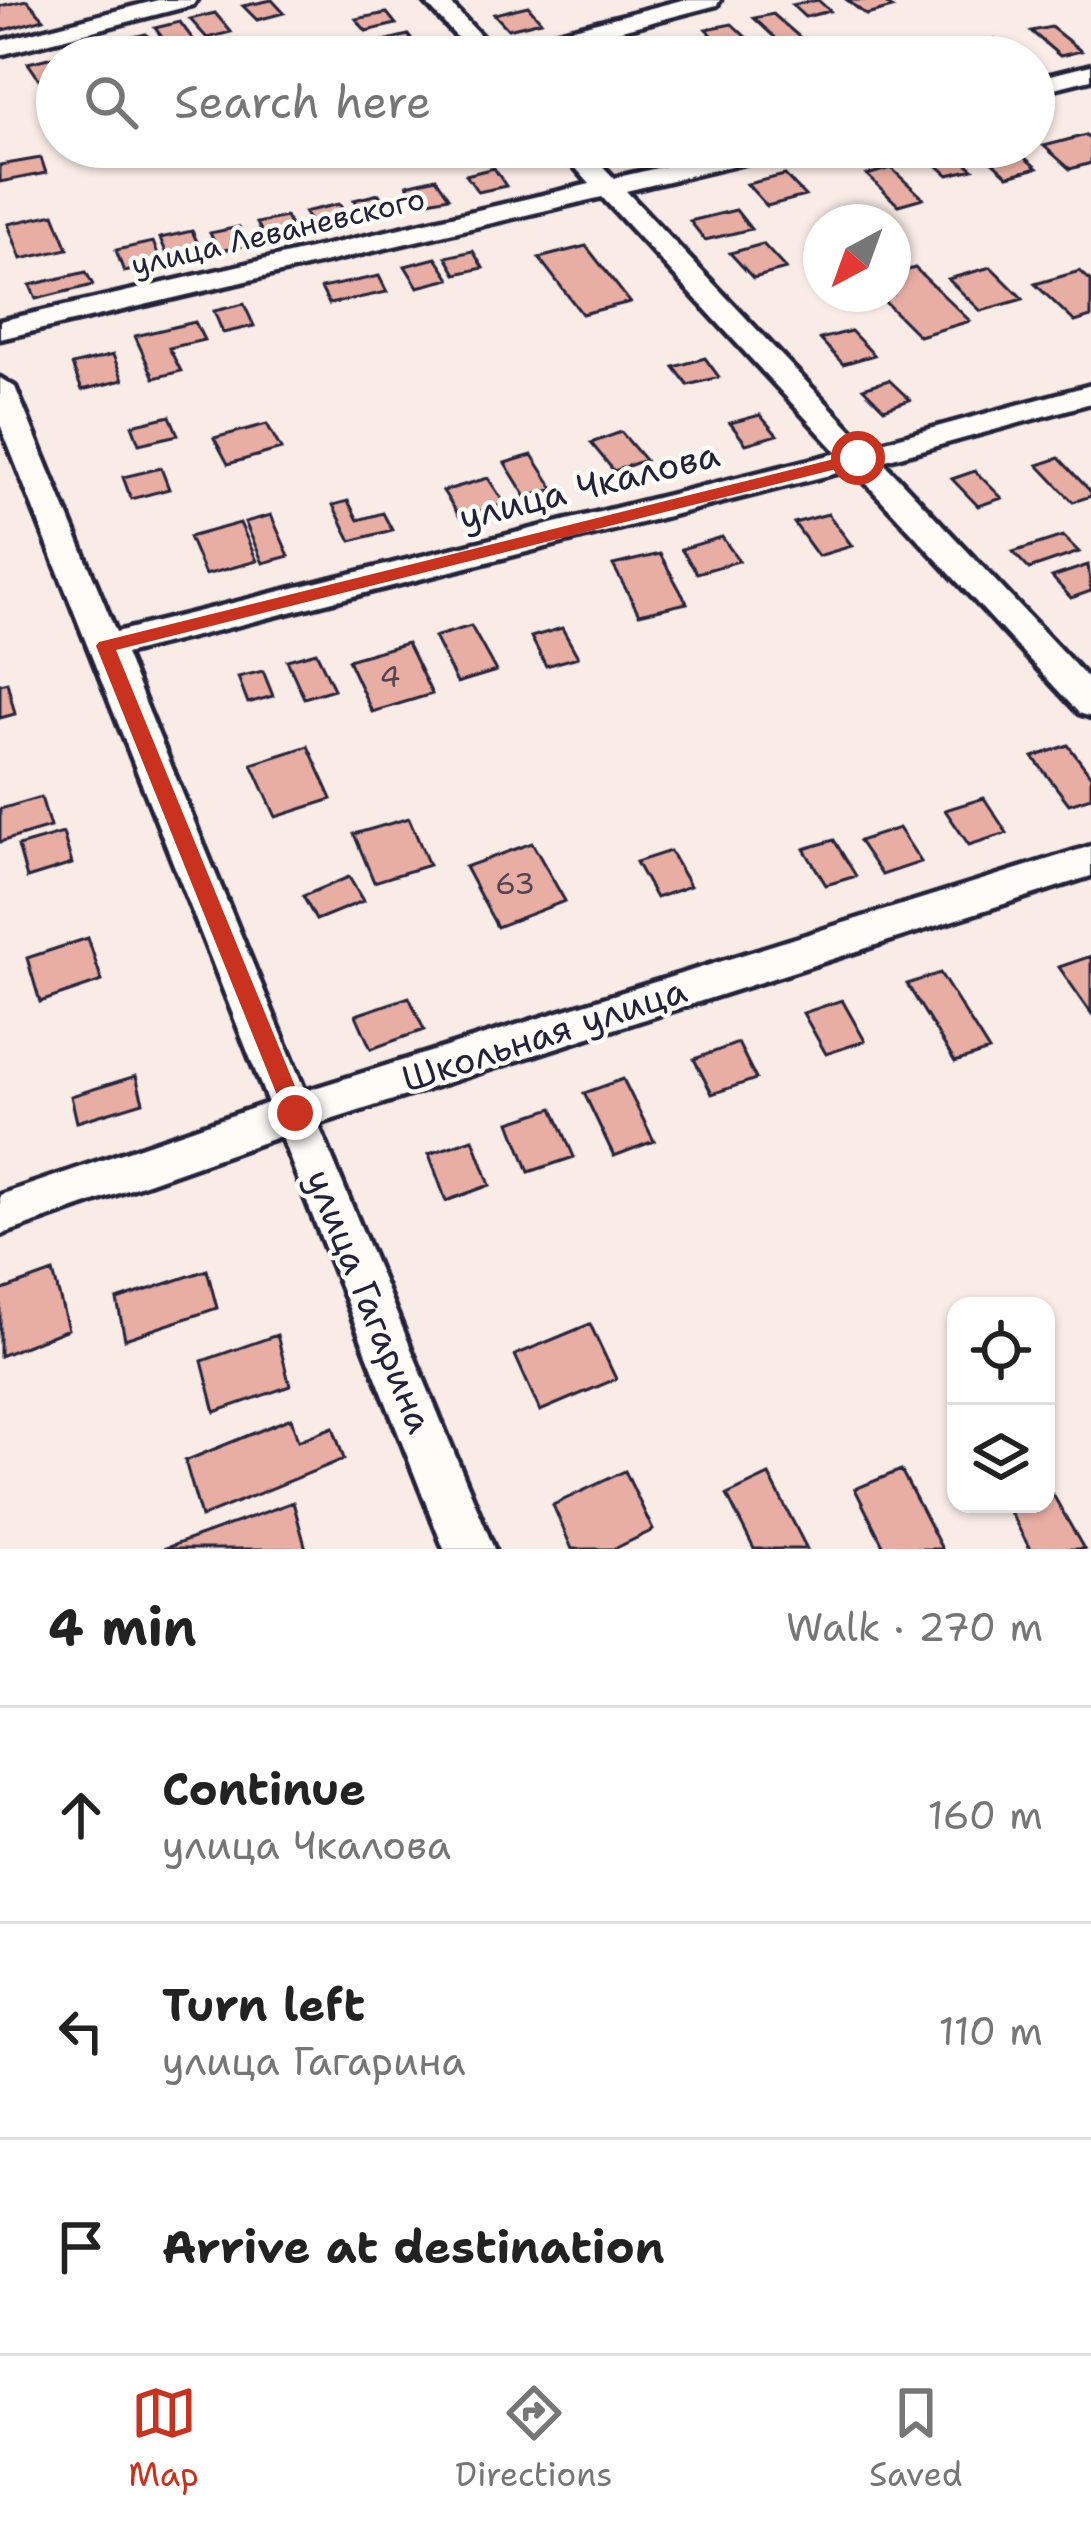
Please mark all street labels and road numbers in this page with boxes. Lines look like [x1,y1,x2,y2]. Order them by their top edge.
street label: улица Леваневского [127,178,429,285]
street label: улица Чкалова [454,429,724,542]
street label: Школьная улица [396,965,693,1104]
street label: улица Гагарина [294,1162,445,1440]

